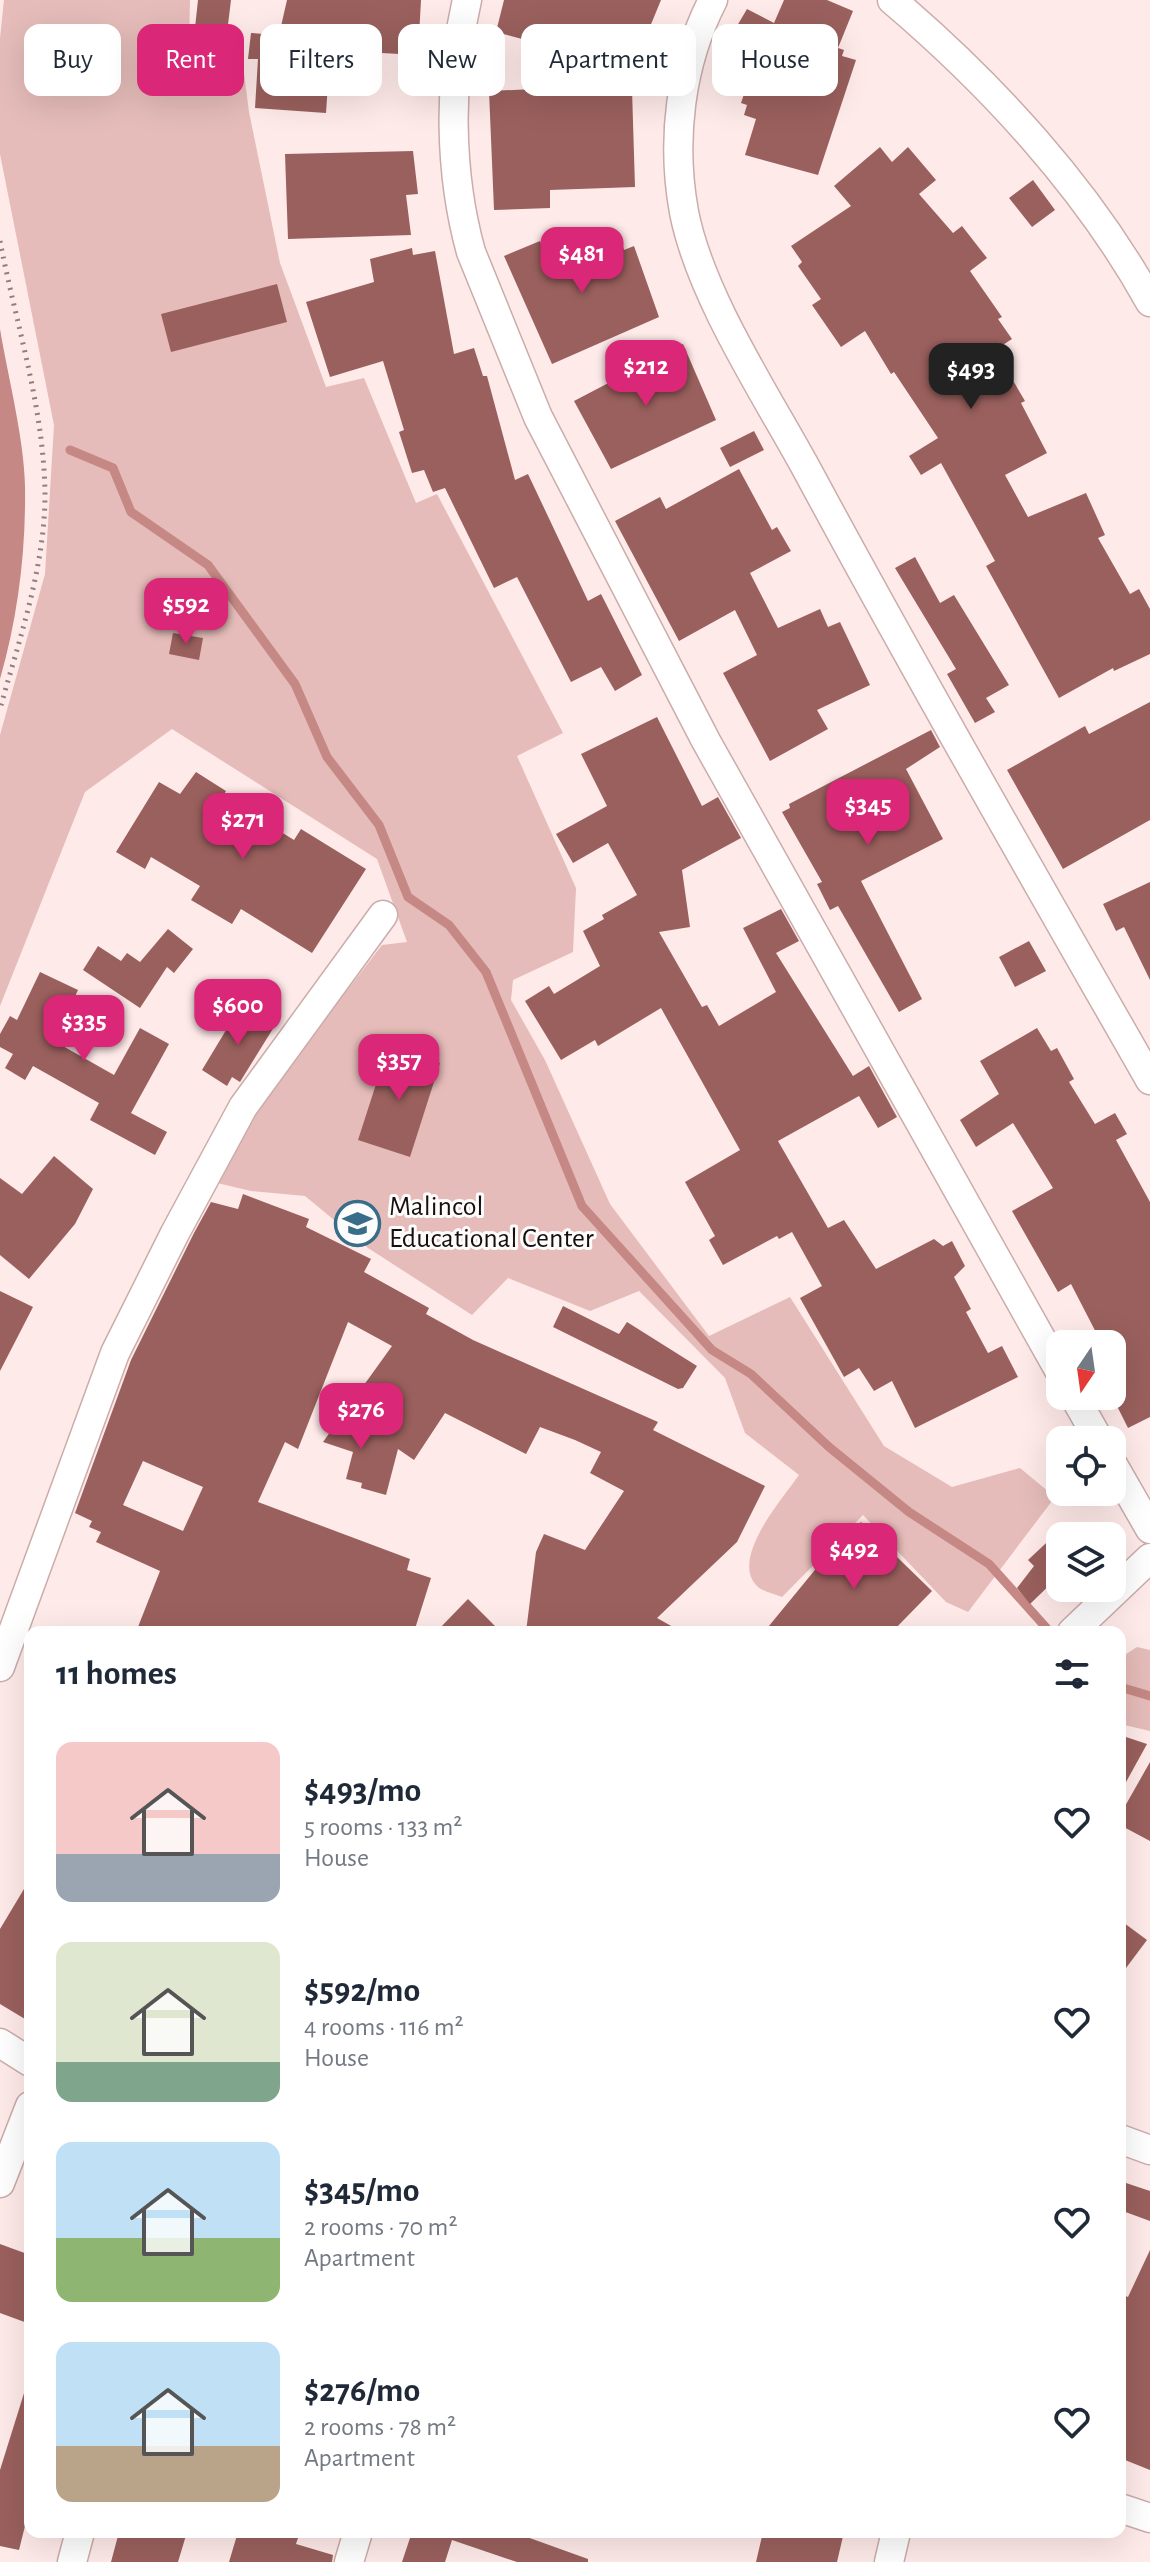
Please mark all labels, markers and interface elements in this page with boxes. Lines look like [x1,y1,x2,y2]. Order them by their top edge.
chip: Buy [24,24,121,96]
chip: Rent [137,24,244,96]
chip: Filters [260,24,382,96]
chip: New [398,24,505,96]
chip: Apartment [521,24,696,96]
chip: House [712,24,838,96]
pin: $481 [535,227,629,295]
text: $481 [559,240,605,266]
pin: $212 [599,340,693,408]
pin: $493 [924,343,1018,411]
text: $212 [623,353,669,379]
text: $493 [947,356,995,382]
pin: $592 [139,578,233,646]
text: $592 [162,591,210,617]
pin: $345 [821,779,915,847]
text: $345 [844,792,892,818]
pin: $271 [196,793,290,861]
text: $271 [221,806,265,832]
pin: $600 [191,979,285,1047]
text: $600 [212,992,264,1018]
pin: $335 [37,995,131,1063]
text: $335 [61,1008,107,1034]
pin: $357 [352,1034,446,1102]
text: $357 [376,1047,422,1073]
place label: Malincol Educational Center [389,1193,594,1253]
school or university icon: Malincol Educational Center [334,1199,382,1247]
north arrow [1046,1330,1126,1410]
map controls [1046,1330,1126,1602]
pin: $276 [314,1383,408,1451]
text: $276 [337,1396,385,1422]
button: locate [1046,1426,1126,1506]
button: layers [1046,1522,1126,1602]
pin: $492 [807,1523,901,1591]
text: $492 [829,1536,879,1562]
icon: filters [1050,1652,1094,1696]
text: 11 homes [56,1657,177,1691]
icon: home [120,1774,216,1870]
text: $493/mo [304,1774,421,1808]
icon: heart [1050,1800,1094,1844]
text: 5 rooms · 133 m² [304,1814,462,1840]
text: House [304,1845,369,1871]
icon: home [120,1974,216,2070]
text: $592/mo [304,1974,420,2008]
icon: heart [1050,2000,1094,2044]
text: 4 rooms · 116 m² [304,2014,464,2040]
text: House [304,2045,369,2071]
icon: home [120,2174,216,2270]
text: $345/mo [304,2174,420,2208]
icon: heart [1050,2200,1094,2244]
text: 2 rooms · 70 m² [304,2214,457,2240]
text: Apartment [304,2245,415,2271]
icon: home [120,2374,216,2470]
text: $276/mo [304,2374,420,2408]
icon: heart [1050,2400,1094,2444]
text: 2 rooms · 78 m² [304,2414,456,2440]
text: Apartment [304,2445,415,2471]

